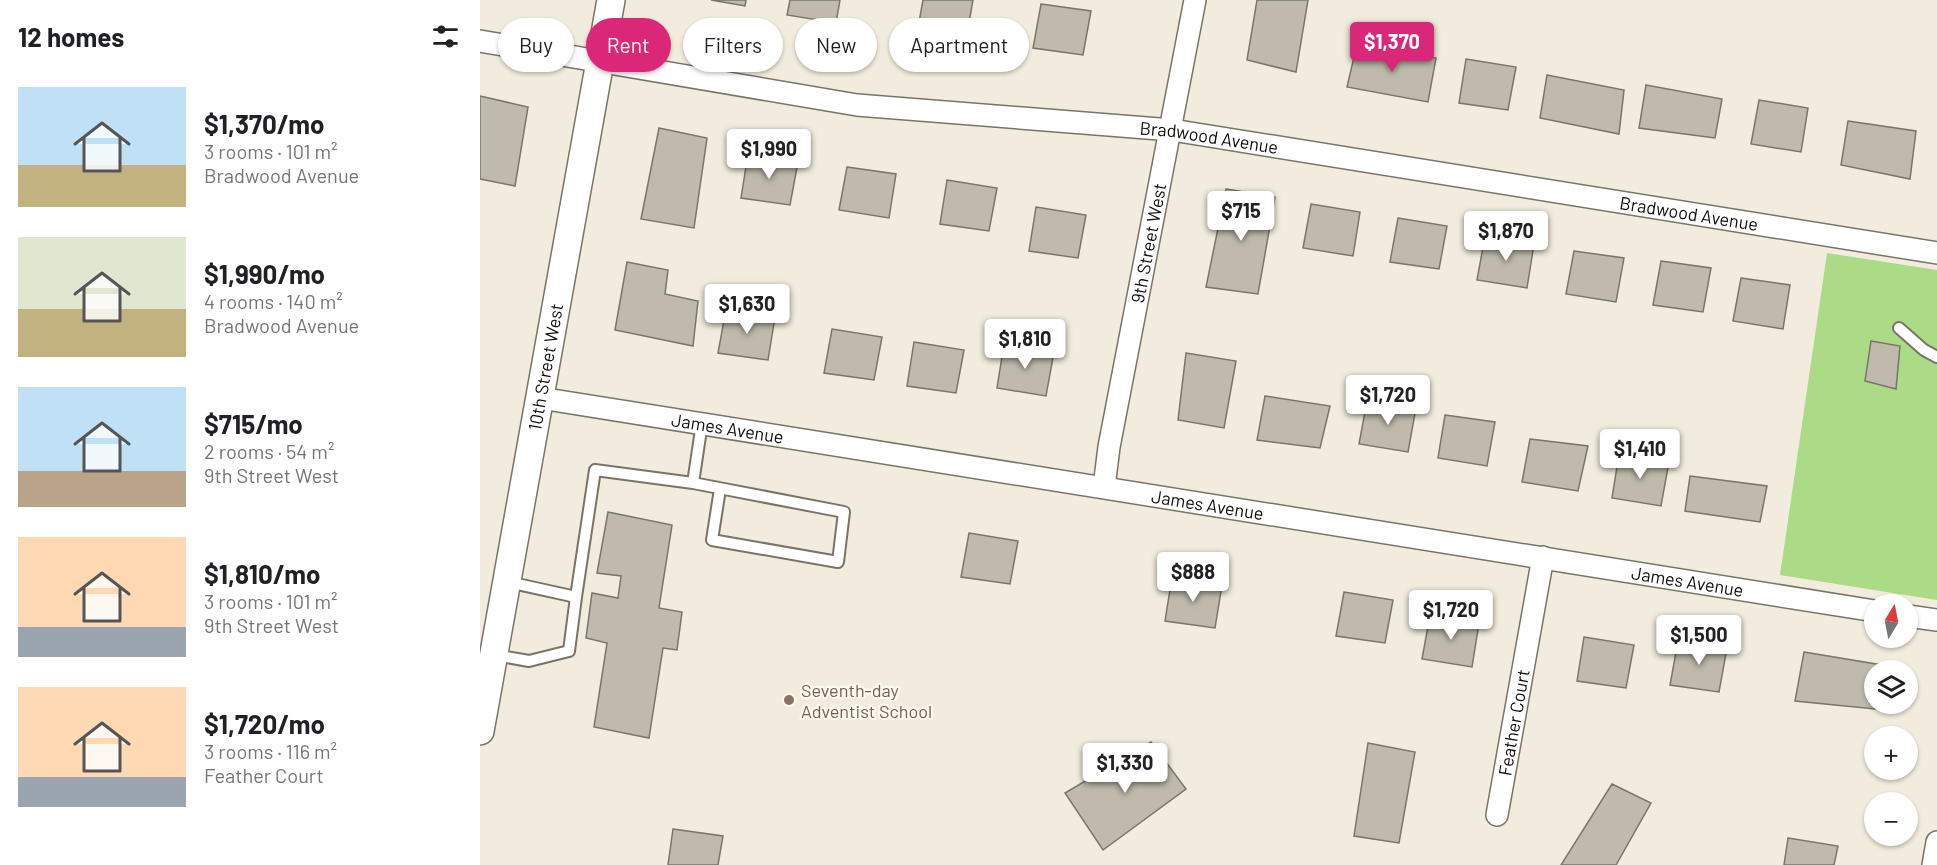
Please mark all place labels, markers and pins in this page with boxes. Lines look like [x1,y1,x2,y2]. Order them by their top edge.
pin: $1,370 [1343,22,1441,73]
pin: $1,990 [720,129,818,180]
pin: $715 [1205,191,1277,242]
pin: $1,870 [1457,211,1555,262]
pin: $1,630 [698,284,796,335]
pin: $1,810 [976,319,1074,370]
pin: $1,720 [1339,375,1437,426]
pin: $1,410 [1591,429,1689,480]
pin: $888 [1157,552,1229,603]
pin: $1,720 [1402,590,1500,641]
pin: $1,500 [1650,615,1748,666]
place label: Seventh-day Adventist School [801,679,932,722]
marker: Seventh-day Adventist School [782,693,796,707]
pin: $1,330 [1076,743,1174,794]

